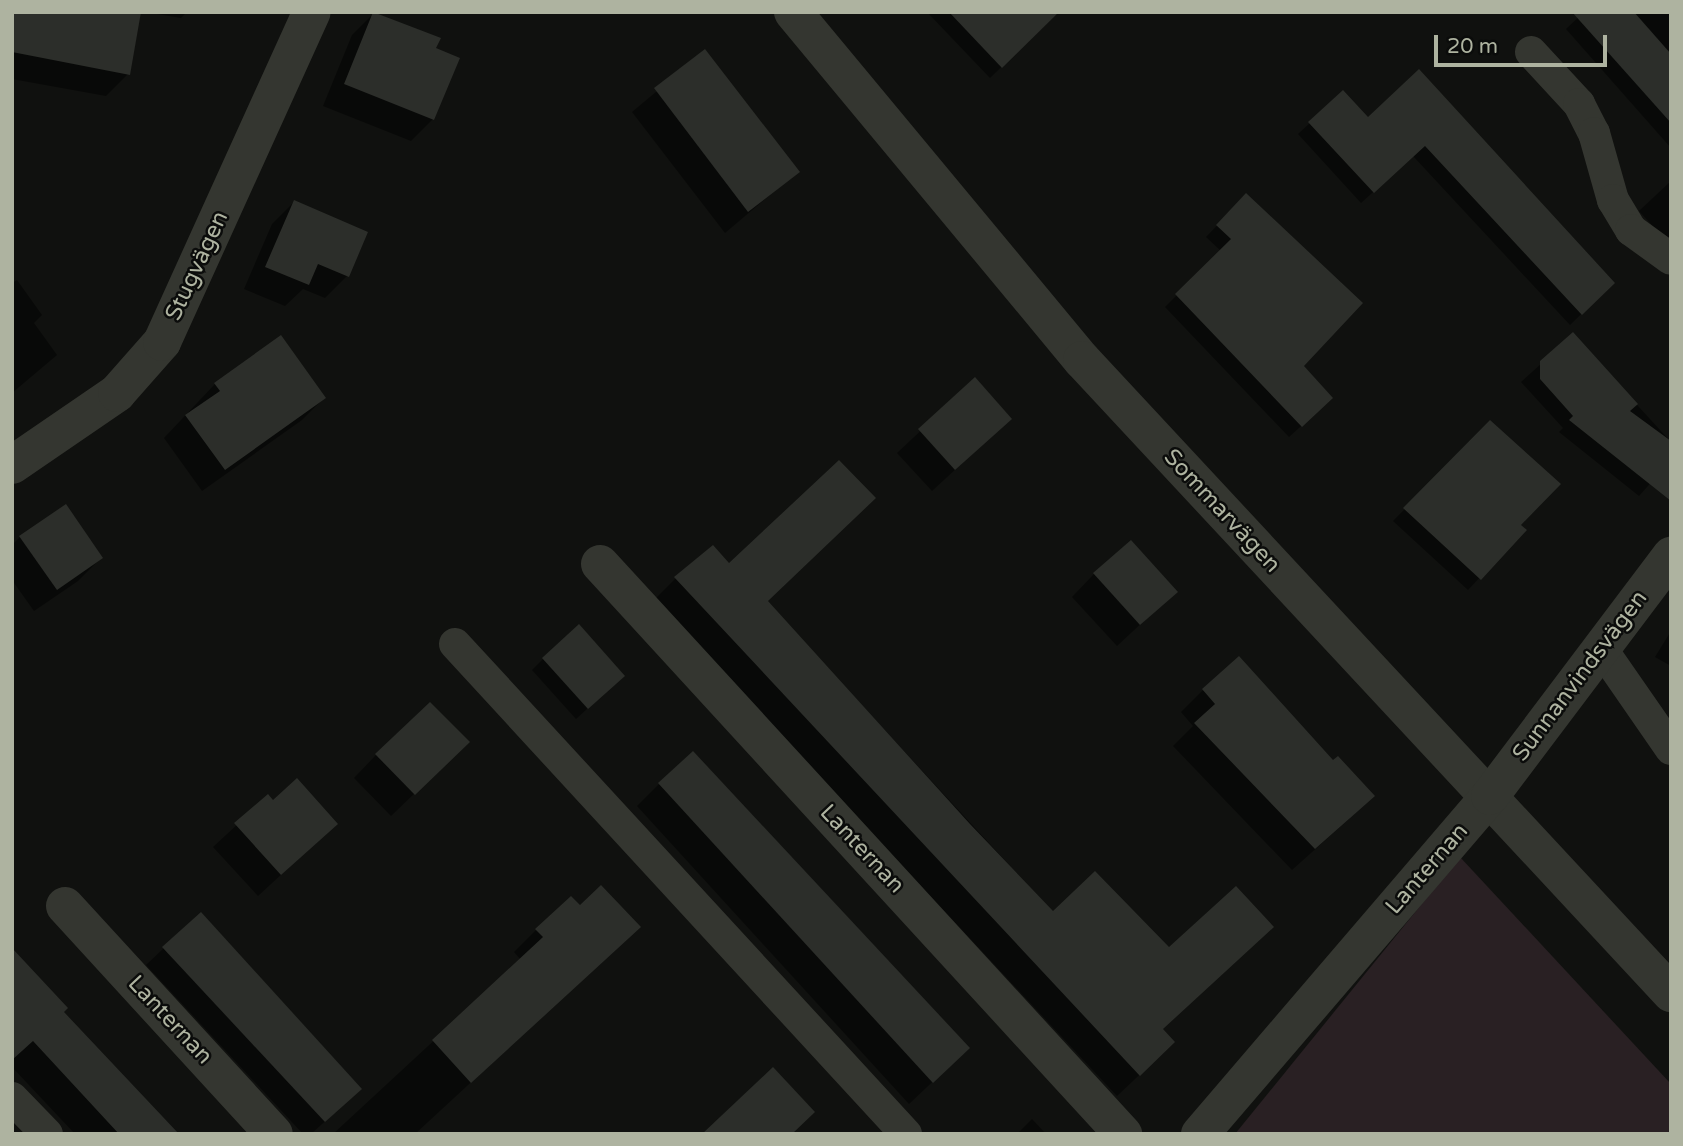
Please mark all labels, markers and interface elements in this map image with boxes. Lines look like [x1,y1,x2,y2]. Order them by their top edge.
scale bar [1438,21,1611,65]
text: 20 m [1447,34,1498,59]
street label: Stugvägen [160,207,234,325]
street label: Sommarvägen [1158,444,1286,578]
street label: Sunnanvindsvägen [1507,585,1653,767]
street label: Lanternan [814,799,910,899]
street label: Lanternan [1380,818,1474,920]
street label: Lanternan [122,970,218,1070]

